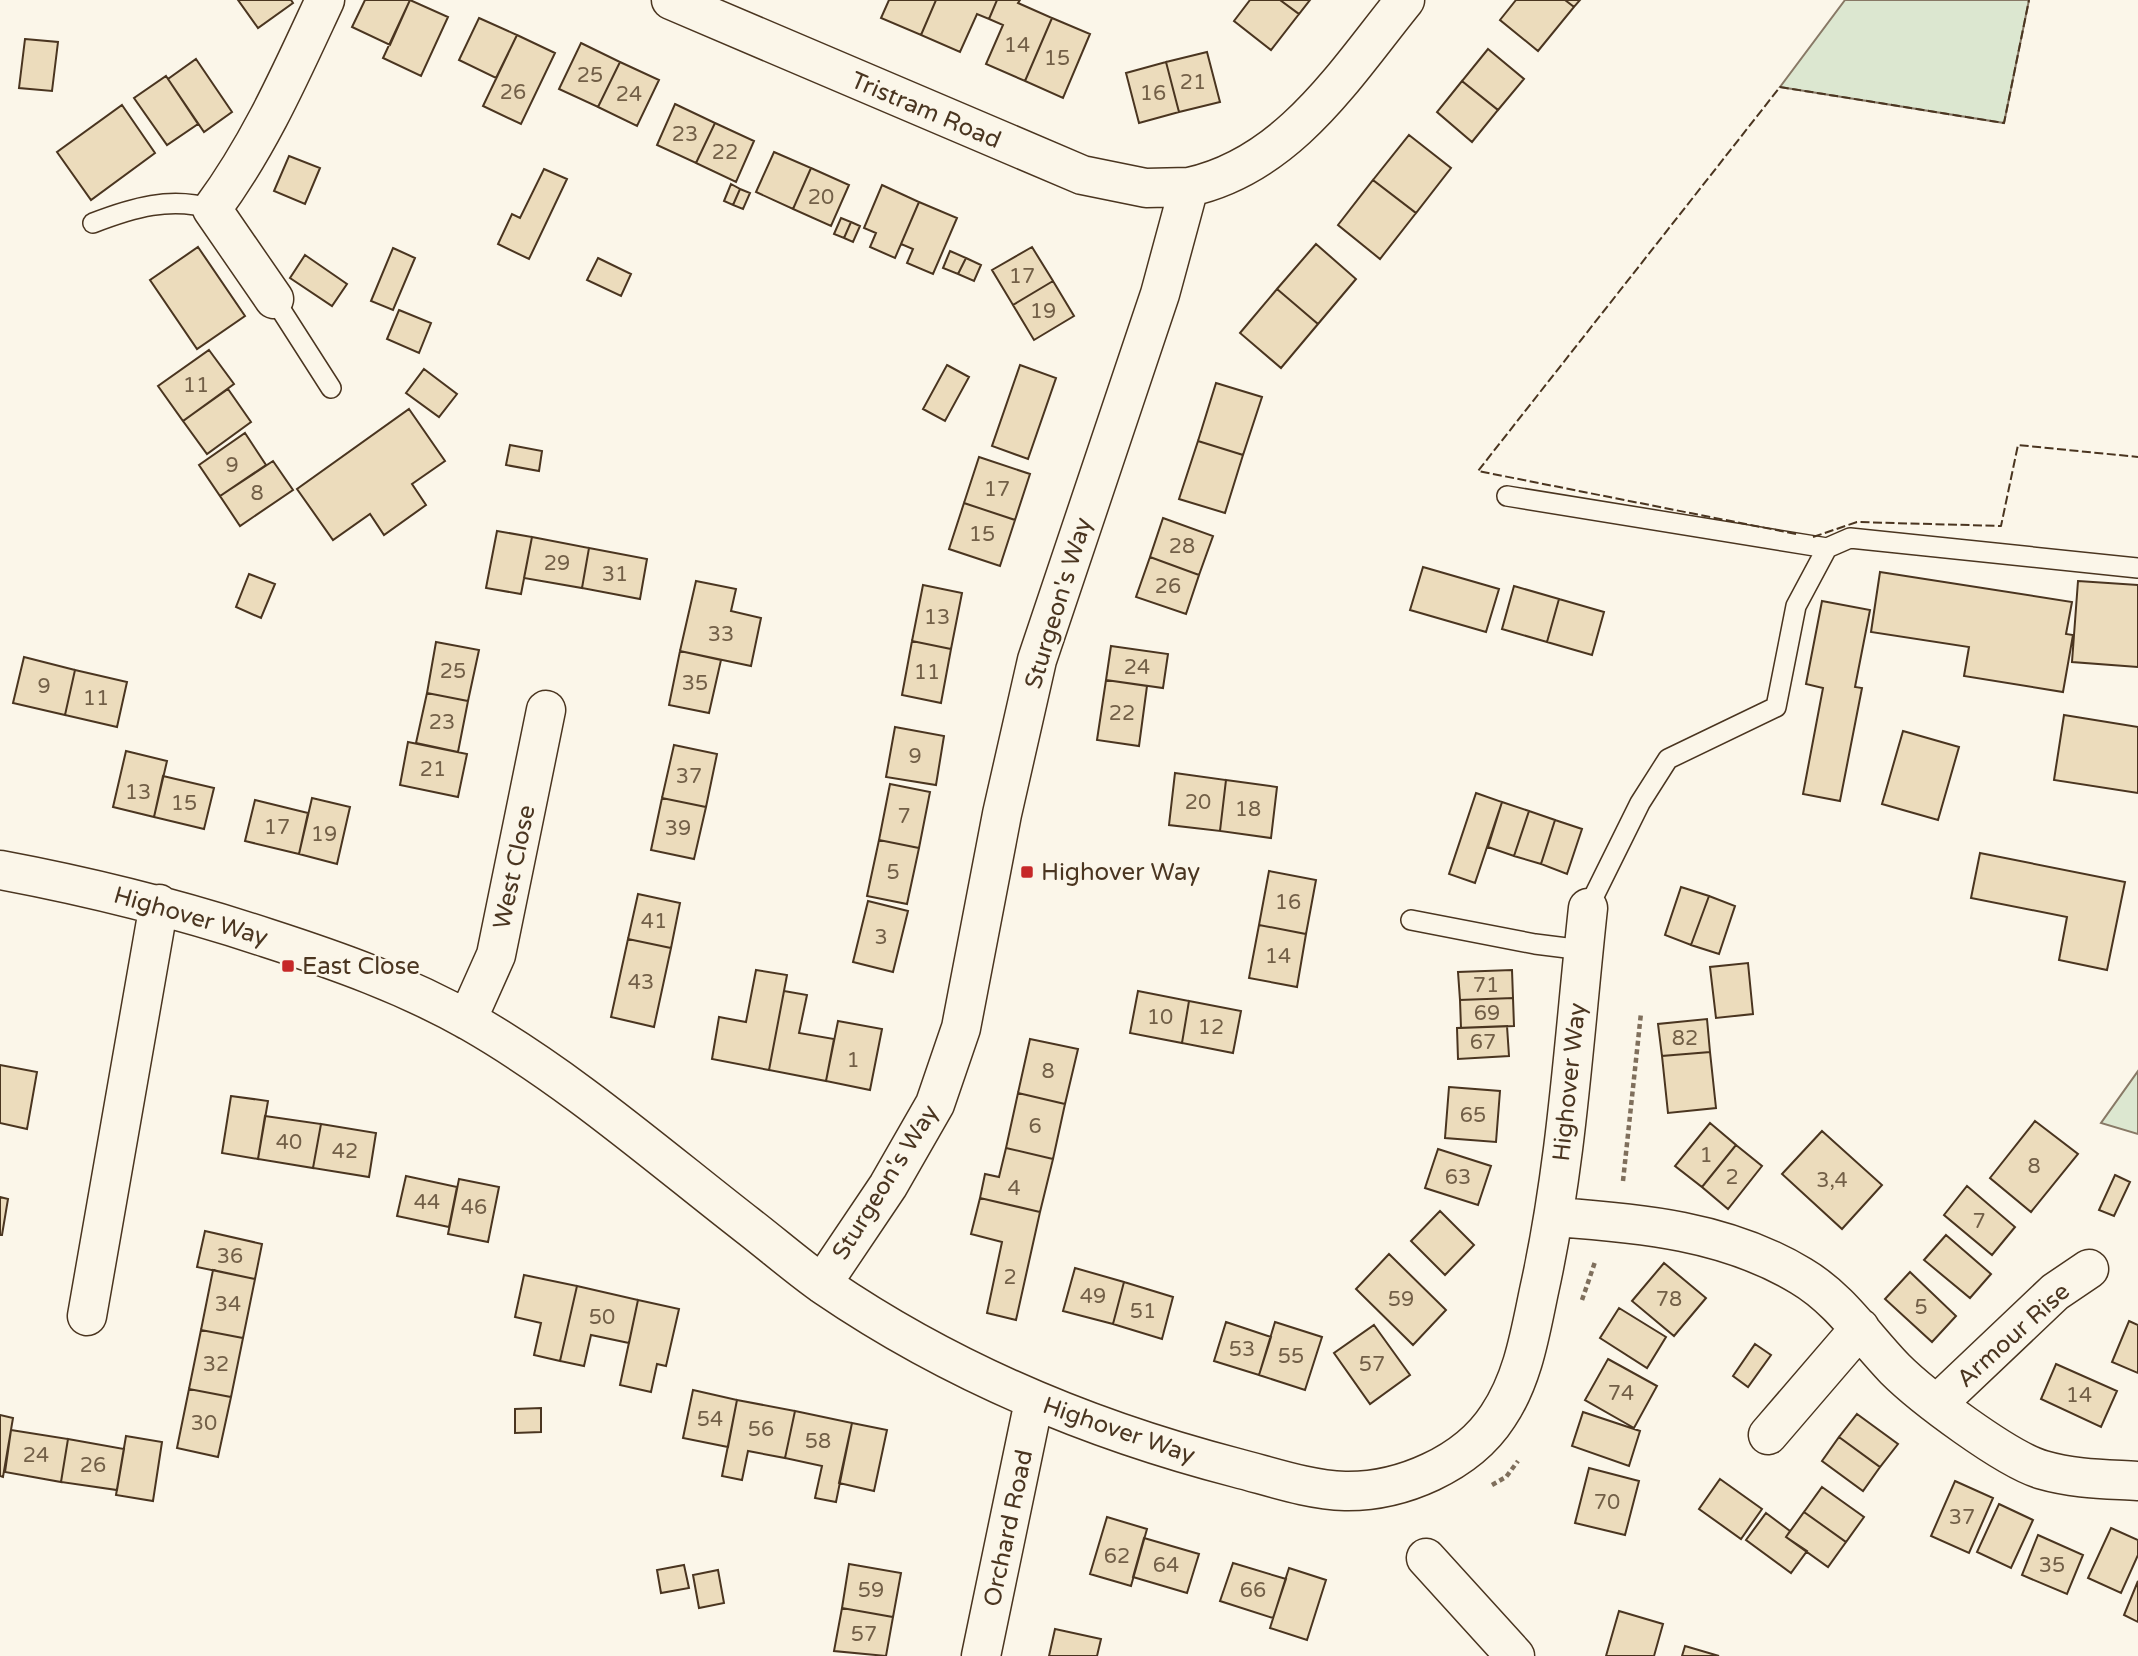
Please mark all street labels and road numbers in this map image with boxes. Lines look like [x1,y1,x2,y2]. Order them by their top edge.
street label: Tristram Road [846,66,1005,155]
street label: Sturgeon's Way [1019,514,1098,692]
street label: West Close [487,802,542,932]
street label: Highover Way [110,881,271,952]
street label: Highover Way [1547,1001,1592,1163]
street label: Sturgeon's Way [826,1099,945,1265]
street label: Armour Rise [1951,1277,2076,1394]
street label: Highover Way [1039,1391,1199,1470]
street label: Orchard Road [978,1447,1039,1609]

